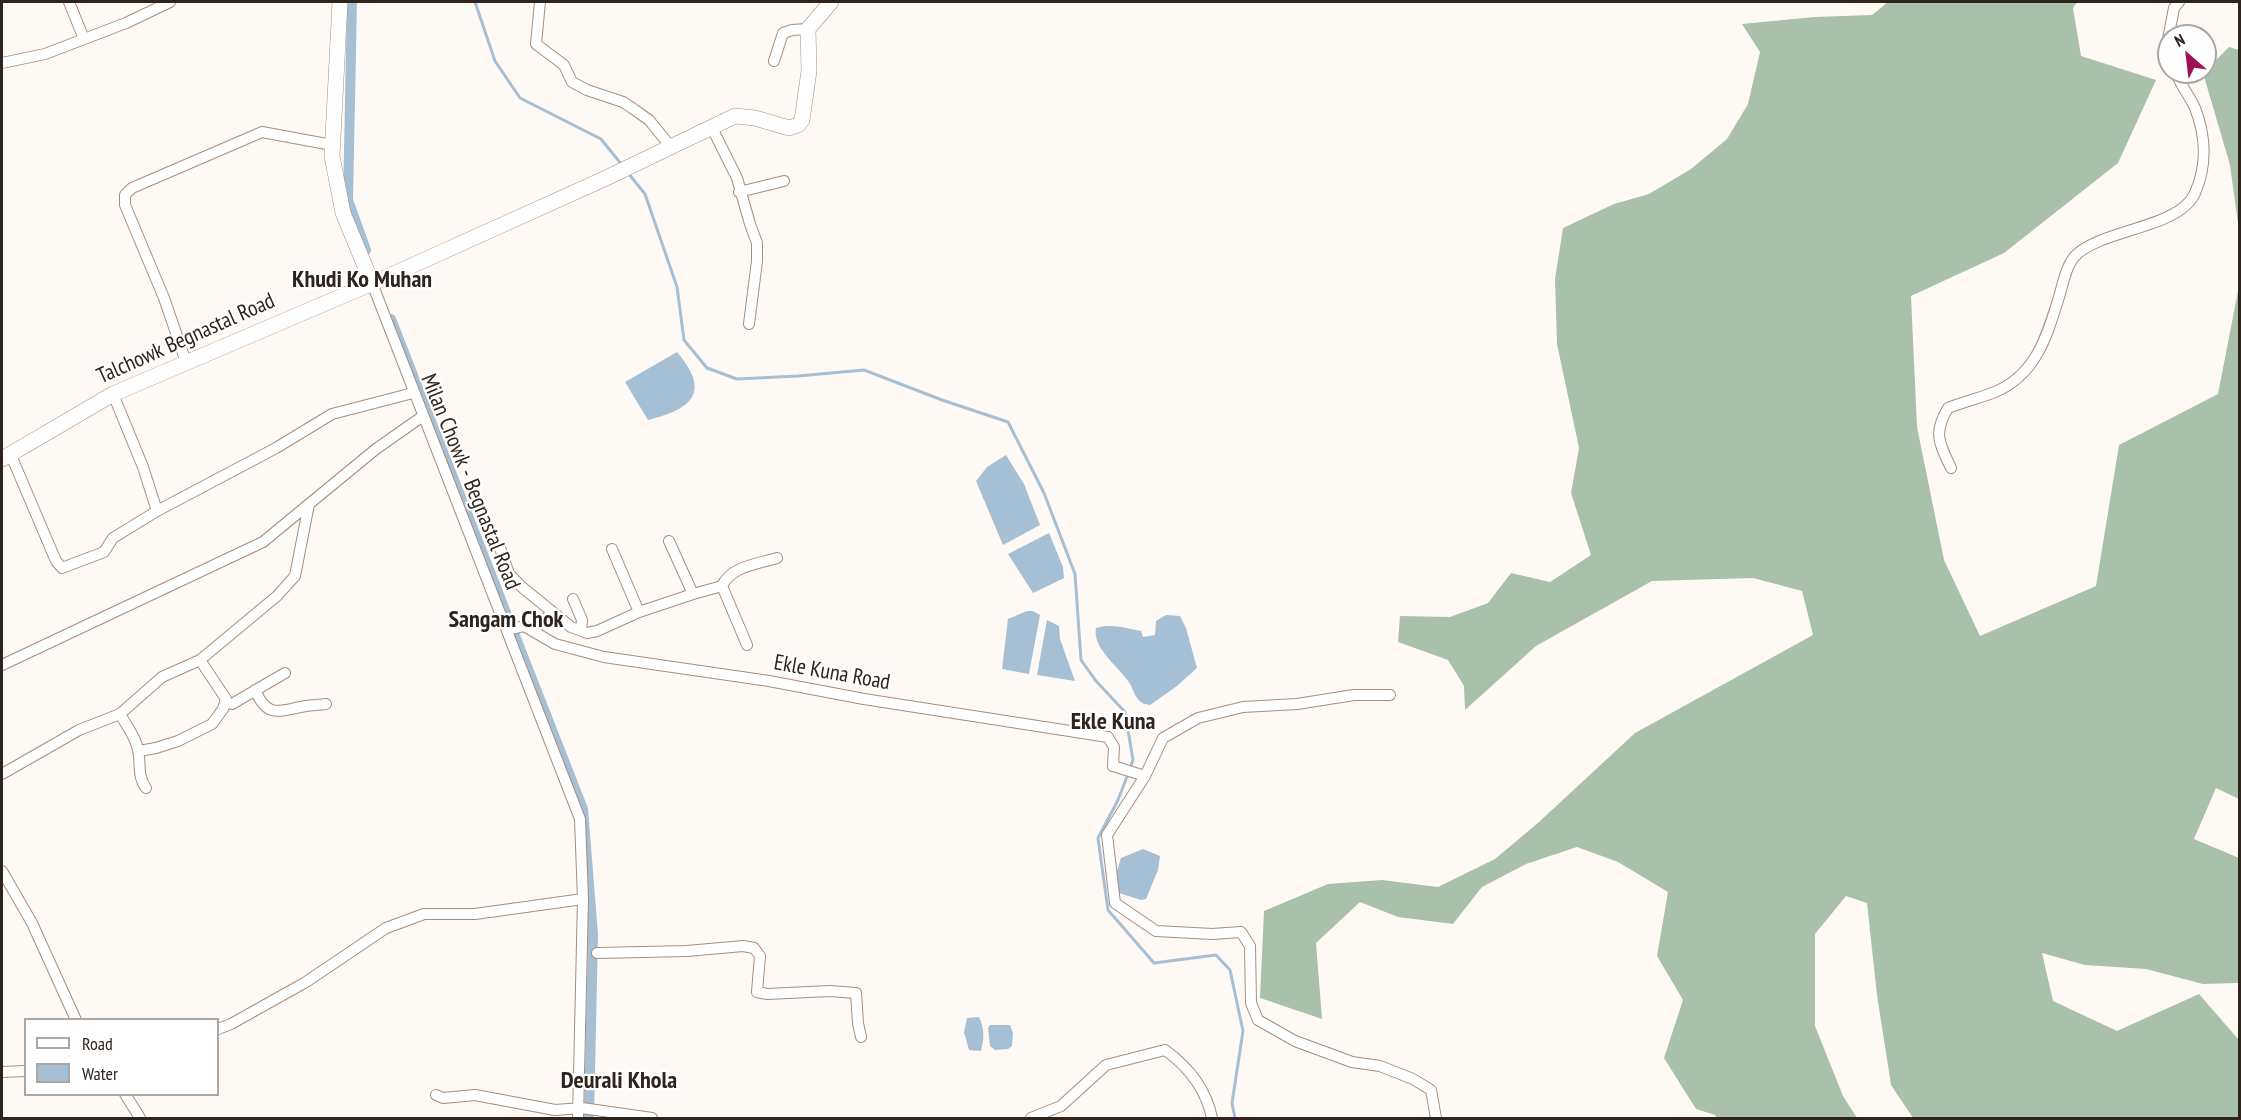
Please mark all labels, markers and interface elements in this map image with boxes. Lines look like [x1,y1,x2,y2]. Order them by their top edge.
north arrow [2157,24,2217,84]
text: N [2171,29,2188,51]
district label: Khudi Ko Muhan [292,266,432,294]
street label: Talchowk Begnastal Road [93,288,279,390]
street label: Milan Chowk - Begnastal Road [415,370,525,594]
district label: Sangam Chok [449,606,563,634]
street label: Ekle Kuna Road [772,650,892,696]
district label: Ekle Kuna [1071,708,1155,736]
legend [24,1018,219,1096]
text: Road [82,1032,113,1055]
text: Water [82,1062,118,1085]
district label: Deurali Khola [561,1067,677,1095]

